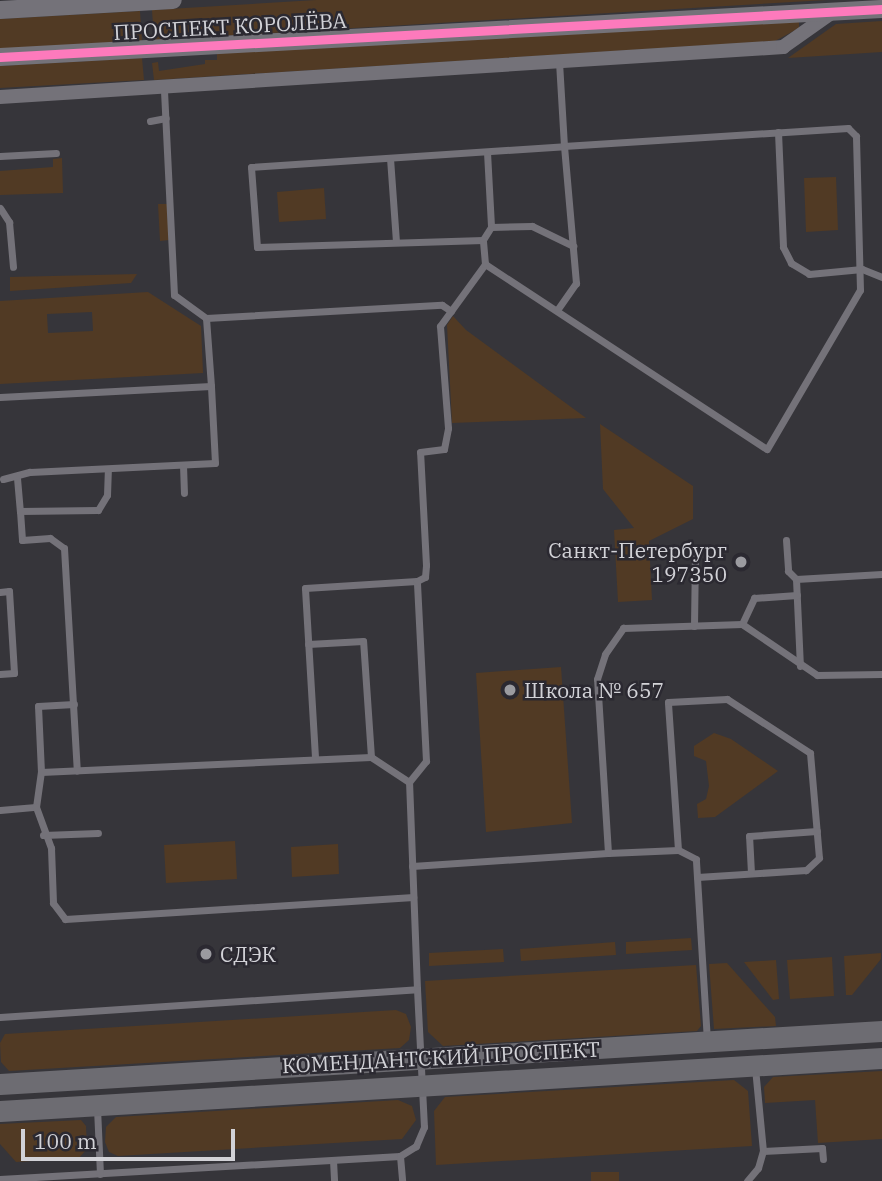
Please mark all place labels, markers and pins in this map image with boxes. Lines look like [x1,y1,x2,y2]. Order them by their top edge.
place label: Санкт-Петербург 197350 [548,537,727,587]
marker: Санкт-Петербург 197350 [733,554,749,570]
place label: Школа № 657 [524,677,664,703]
marker: Школа № 657 [502,682,518,698]
place label: СДЭК [220,941,276,967]
marker: СДЭК [198,946,214,962]

